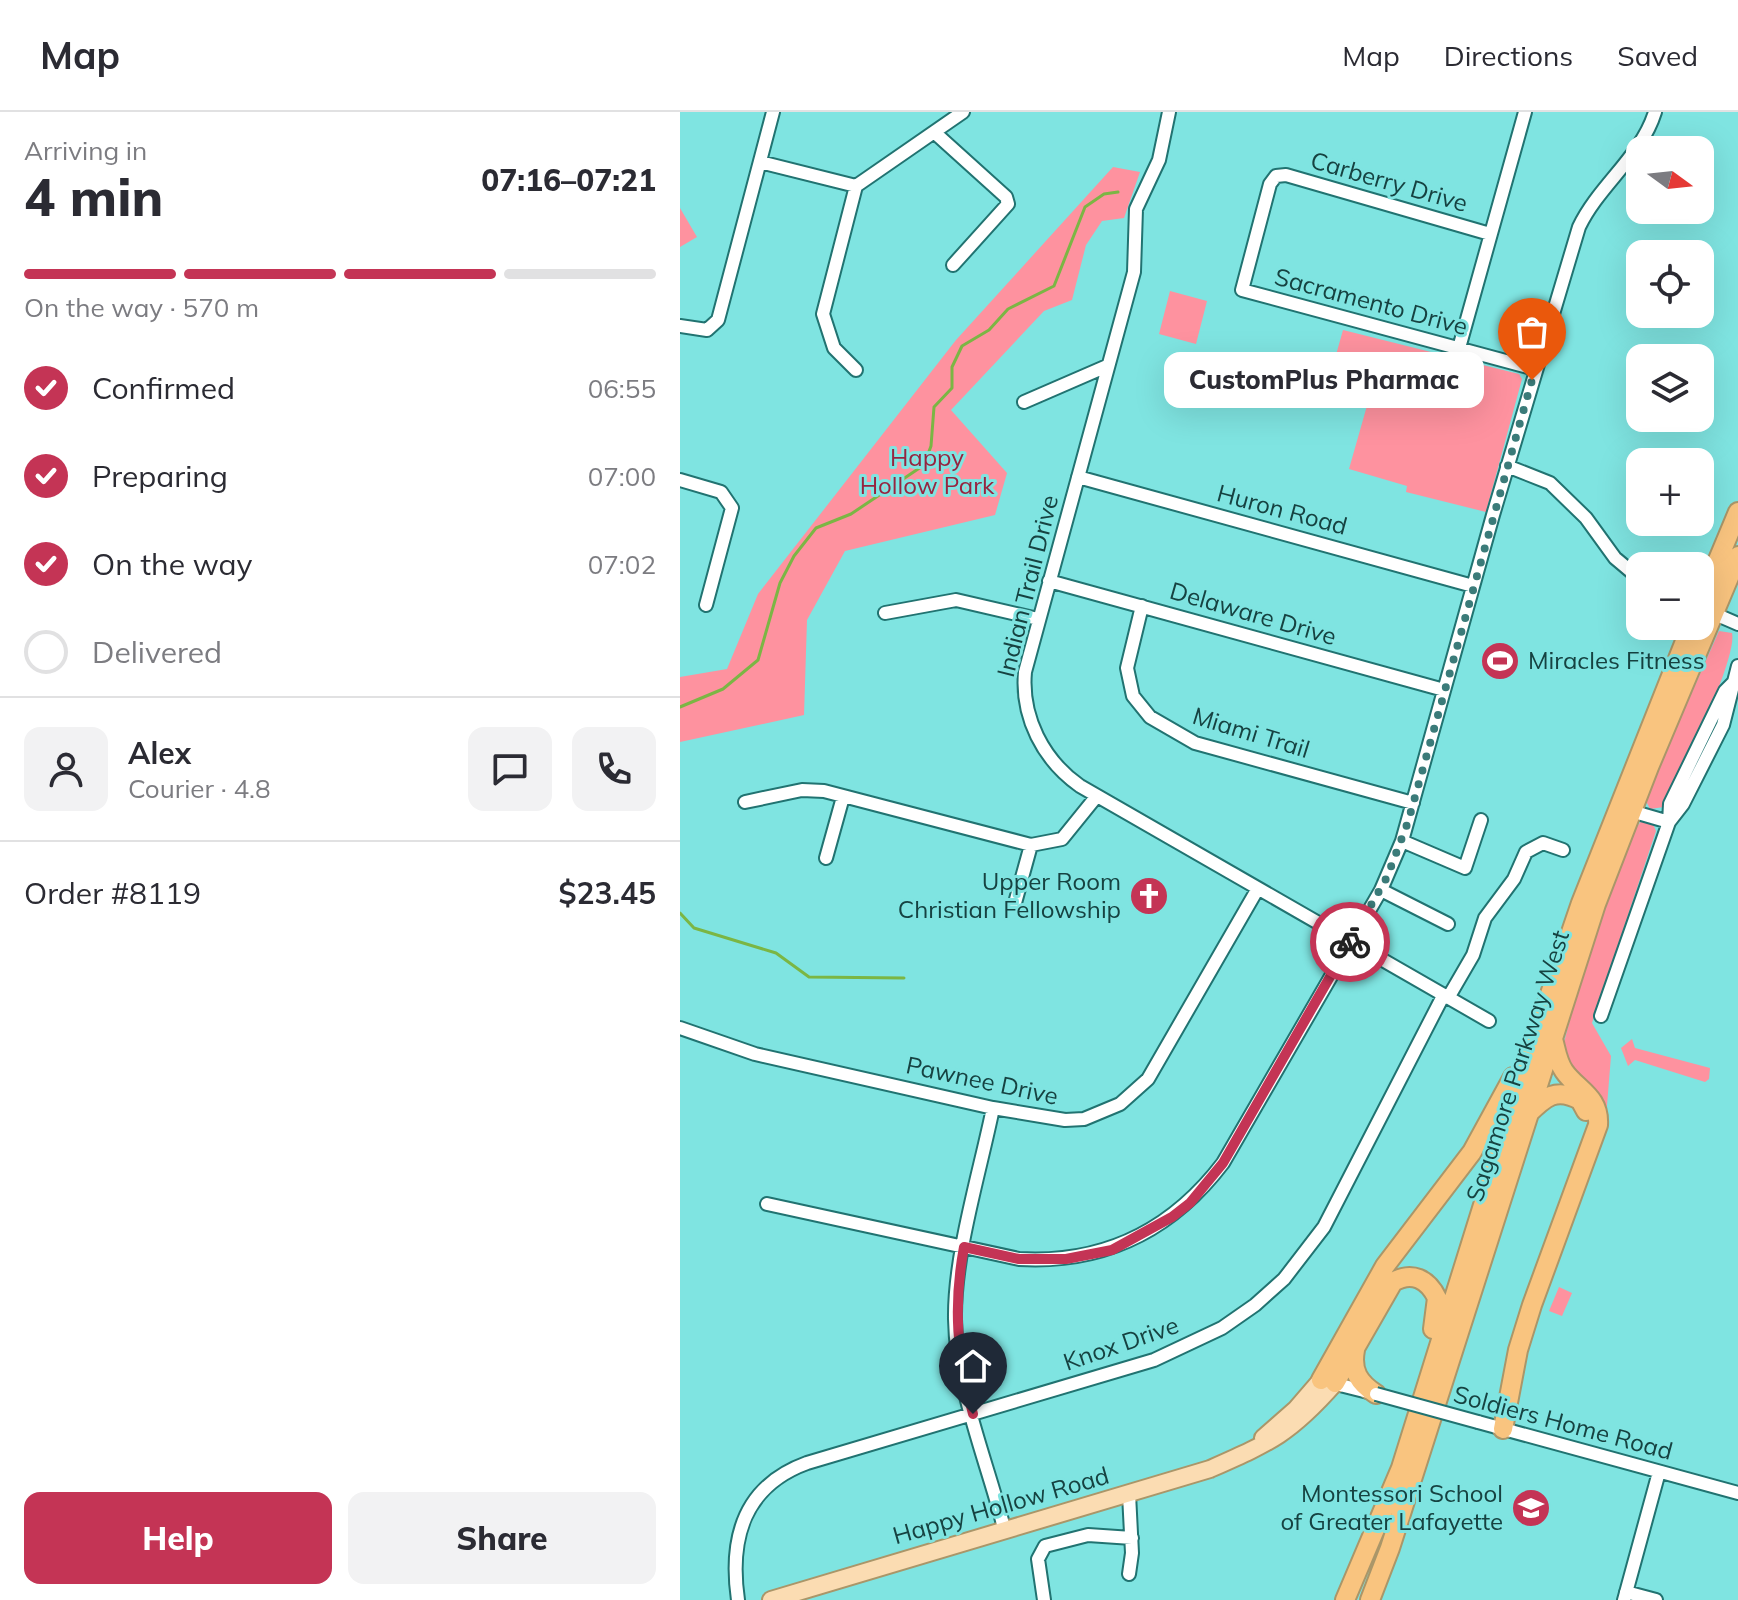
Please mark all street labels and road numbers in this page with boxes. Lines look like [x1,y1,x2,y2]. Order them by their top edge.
street label: Carberry Drive [1307,144,1471,218]
street label: Sacramento Drive [1271,261,1471,341]
street label: Huron Road [1214,477,1351,541]
street label: Indian Trail Drive [990,492,1064,680]
street label: Delaware Drive [1167,575,1340,651]
street label: Miami Trail [1189,700,1313,764]
street label: Sagamore Parkway West [1459,926,1575,1205]
street label: Pawnee Drive [903,1049,1061,1111]
street label: Knox Drive [1059,1309,1182,1377]
street label: Soldiers Home Road [1450,1378,1676,1466]
street label: Happy Hollow Road [889,1460,1112,1550]

